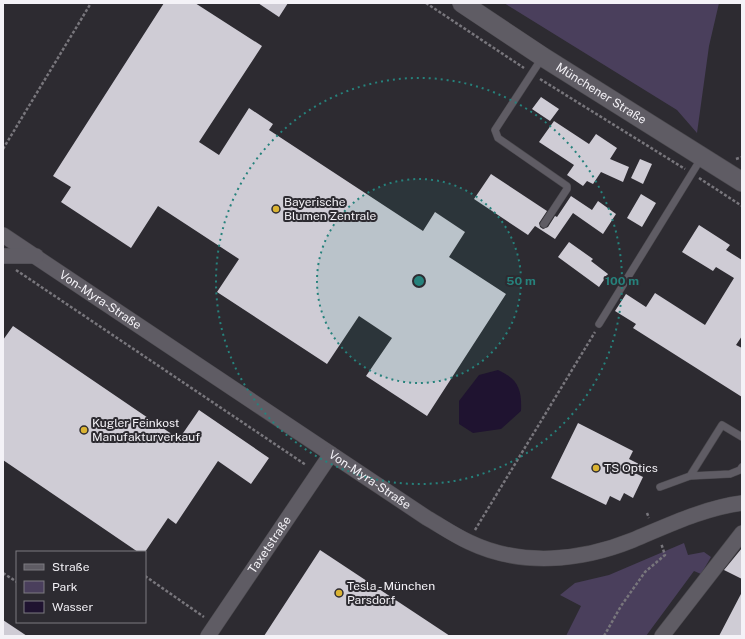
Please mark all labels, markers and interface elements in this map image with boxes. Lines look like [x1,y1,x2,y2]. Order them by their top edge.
street label: Münchener Straße [554,60,649,127]
place label: Bayerische Blumen Zentrale [284,195,377,223]
marker: Bayerische Blumen Zentrale [271,204,281,214]
street label: Von-Myra-Straße [57,268,144,332]
centre of rings [412,274,426,288]
text: 50 m [506,274,536,288]
text: 100 m [605,274,639,288]
place label: Kugler Feinkost Manufakturverkauf [92,416,200,444]
marker: Kugler Feinkost Manufakturverkauf [79,425,89,435]
street label: Von-Myra-Straße [326,447,414,512]
place label: TS Optics [604,461,658,475]
marker: TS Optics [591,463,601,473]
street label: Taxetstraße [245,513,294,576]
legend [16,551,146,623]
text: Straße [52,560,90,574]
place label: Tesla - München Parsdorf [347,579,435,607]
text: Park [52,580,78,594]
marker: Tesla - München Parsdorf [334,588,344,598]
text: Wasser [52,600,93,614]

